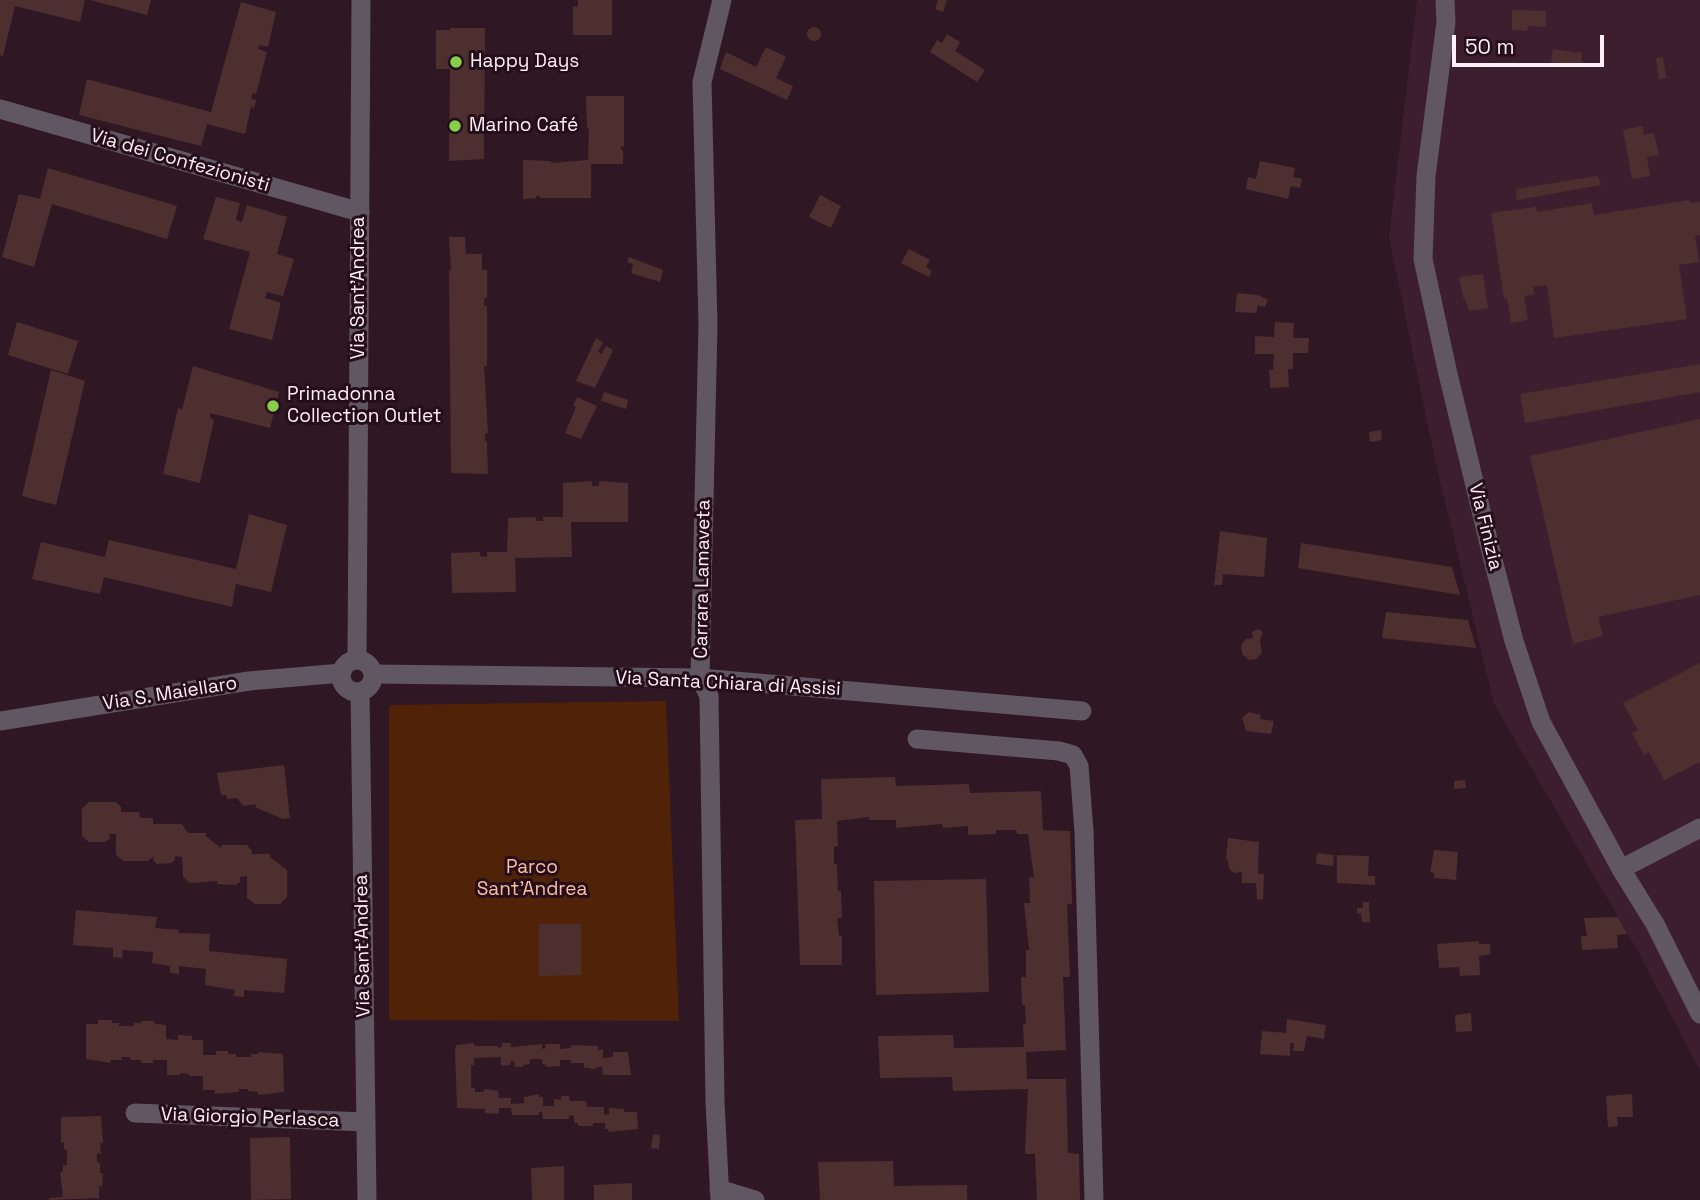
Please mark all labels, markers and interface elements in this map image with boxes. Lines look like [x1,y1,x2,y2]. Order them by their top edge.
scale bar [1455,21,1607,65]
text: 50 m [1465,33,1515,60]
place label: Happy Days [470,51,579,73]
marker: Happy Days [448,54,464,70]
place label: Marino Café [469,115,578,137]
marker: Marino Café [447,118,463,134]
street label: Via dei Confezionisti [88,125,272,197]
street label: Via Sant'Andrea [348,217,370,359]
place label: Primadonna Collection Outlet [287,384,442,428]
marker: Primadonna Collection Outlet [265,398,281,414]
street label: Via Finizia [1463,481,1507,573]
street label: Carrara Lamaveta [690,499,716,659]
street label: Via Santa Chiara di Assisi [615,667,841,701]
street label: Via S. Maiellaro [101,672,239,716]
park label: Parco Sant'Andrea [477,857,587,901]
street label: Via Sant'Andrea [350,874,376,1018]
street label: Via Giorgio Perlasca [160,1103,340,1133]

